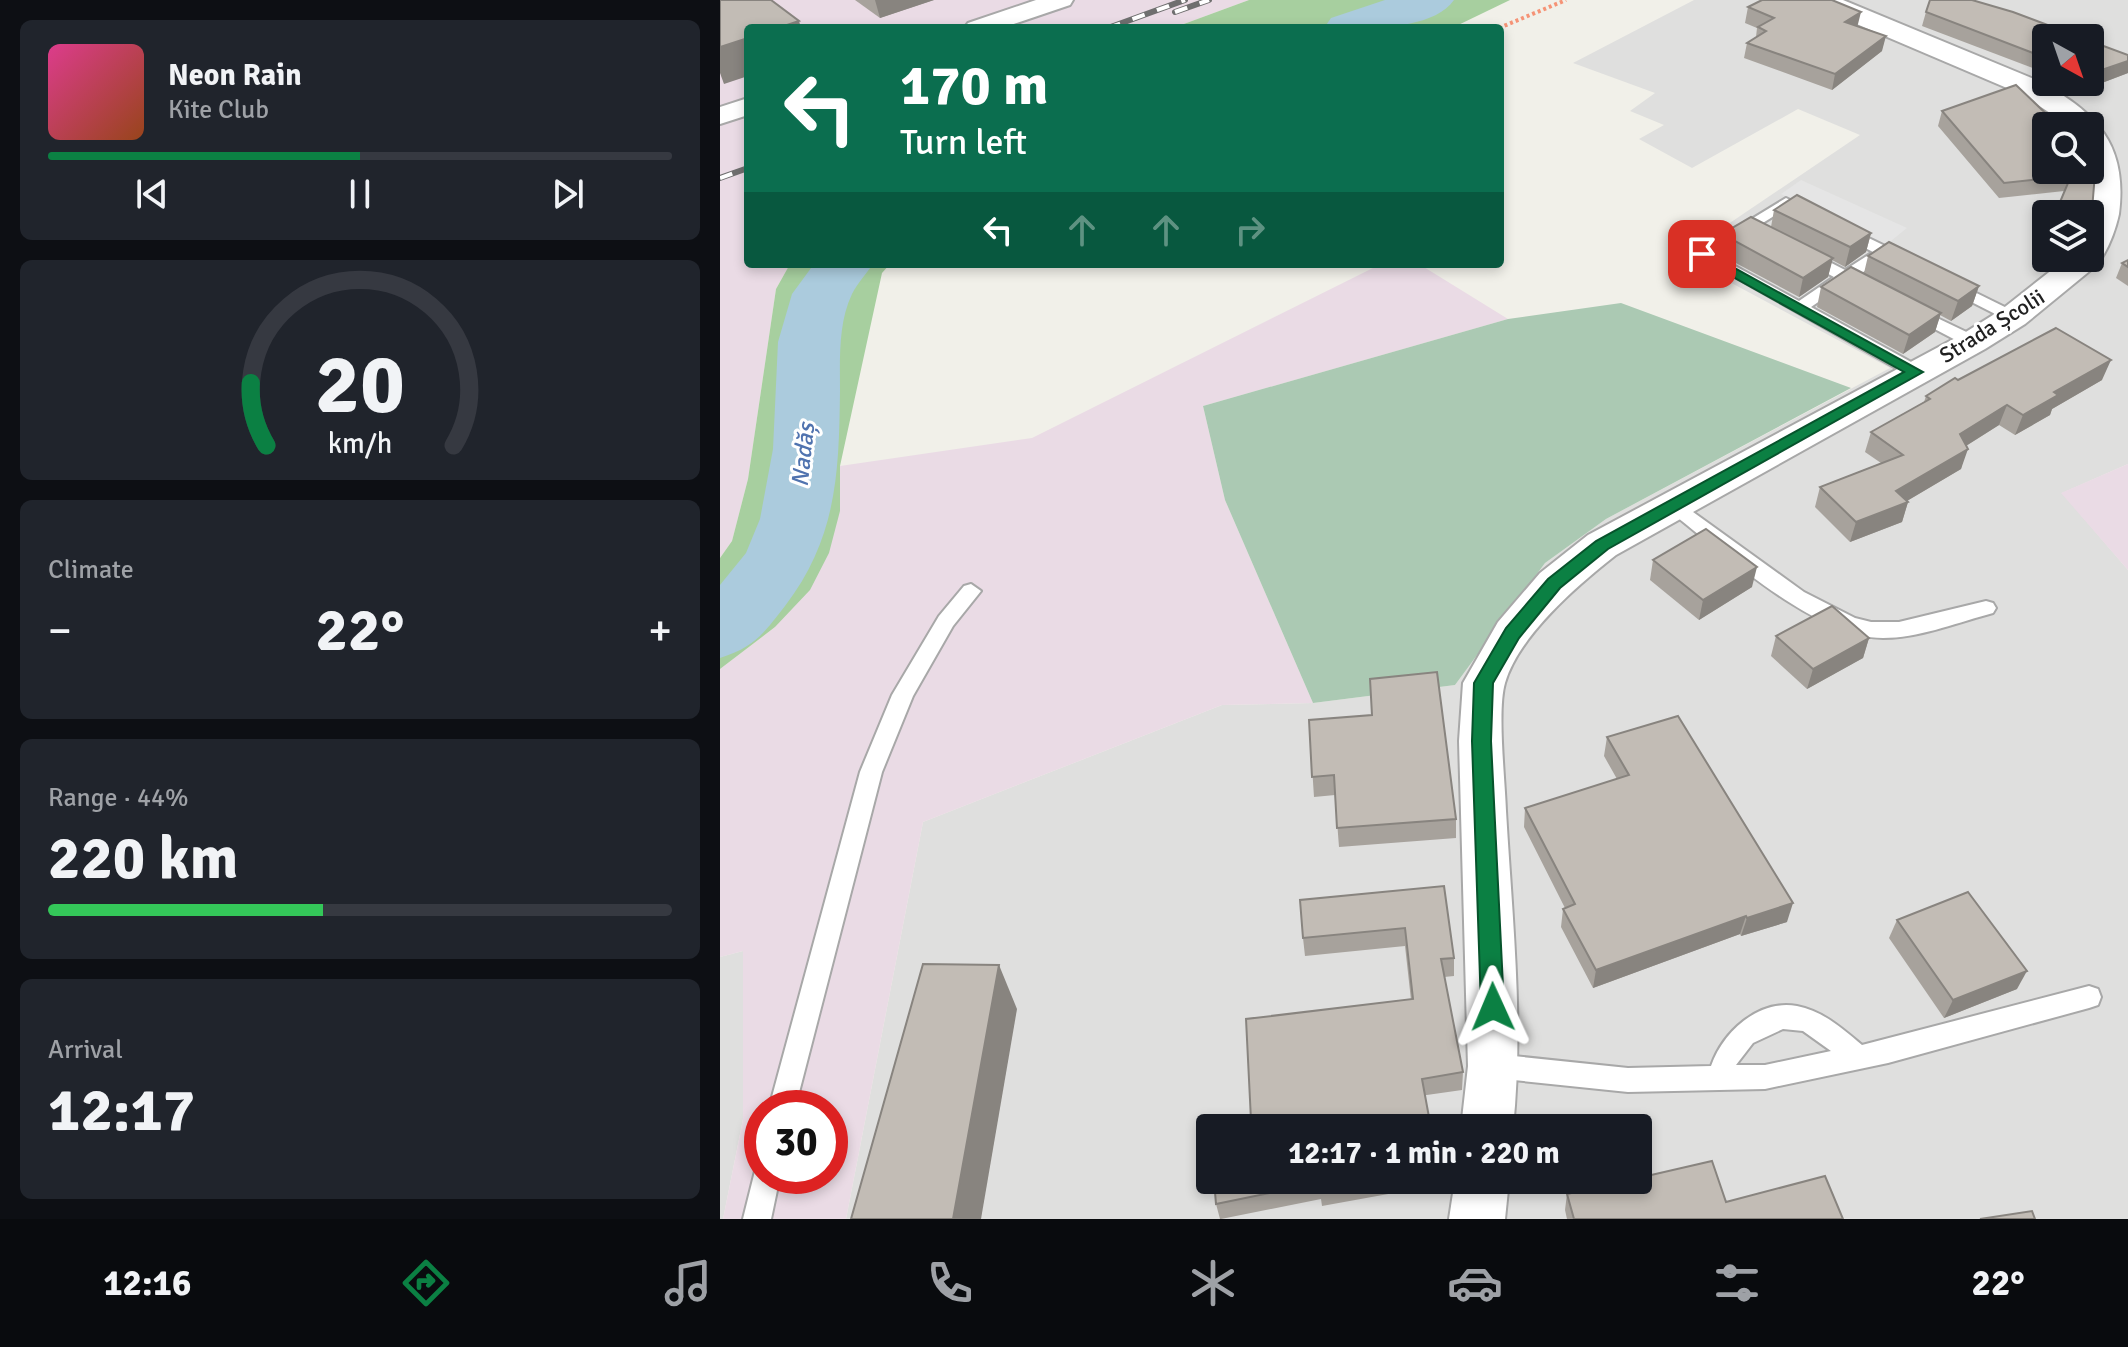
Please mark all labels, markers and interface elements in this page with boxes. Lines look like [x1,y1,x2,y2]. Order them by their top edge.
north arrow [2032,24,2104,96]
map controls [2032,24,2104,272]
text: 170 m [900,51,1048,120]
icon: left [768,56,872,160]
text: Neon Rain [168,57,302,94]
text: Kite Club [168,94,269,126]
button: search [2032,112,2104,184]
text: Turn left [900,120,1027,165]
icon: previous [130,172,174,216]
icon: pause [338,172,382,216]
icon: next [546,172,590,216]
button: layers [2032,200,2104,272]
icon: left [976,208,1020,252]
icon: ahead [1060,208,1104,252]
icon: ahead [1144,208,1188,252]
icon: right [1228,208,1272,252]
pin [1668,220,1736,288]
icon: arrive [1680,232,1724,276]
street label: Strada Școlii [1934,283,2050,369]
text: 20 [315,333,405,435]
water label: Nadăș [785,419,822,488]
text: km/h [328,426,392,461]
text: Climate [48,554,134,586]
text: 22° [316,594,404,668]
text: − [48,604,72,658]
text: + [648,604,672,658]
text: Range · 44% [48,782,189,814]
text: 220 km [48,822,238,896]
position arrow [1451,965,1535,1049]
text: Arrival [48,1034,123,1066]
text: 12:17 [48,1074,195,1148]
speed limit sign: 30 [744,1090,848,1194]
text: 12:17 · 1 min · 220 m [1288,1135,1560,1172]
icon: directions [398,1255,454,1311]
icon: music [660,1255,716,1311]
icon: phone [922,1255,978,1311]
icon: climate [1185,1255,1241,1311]
icon: car [1447,1255,1503,1311]
icon: filters [1709,1255,1765,1311]
text: 12:16 [103,1261,192,1306]
text: 22° [1971,1261,2025,1306]

